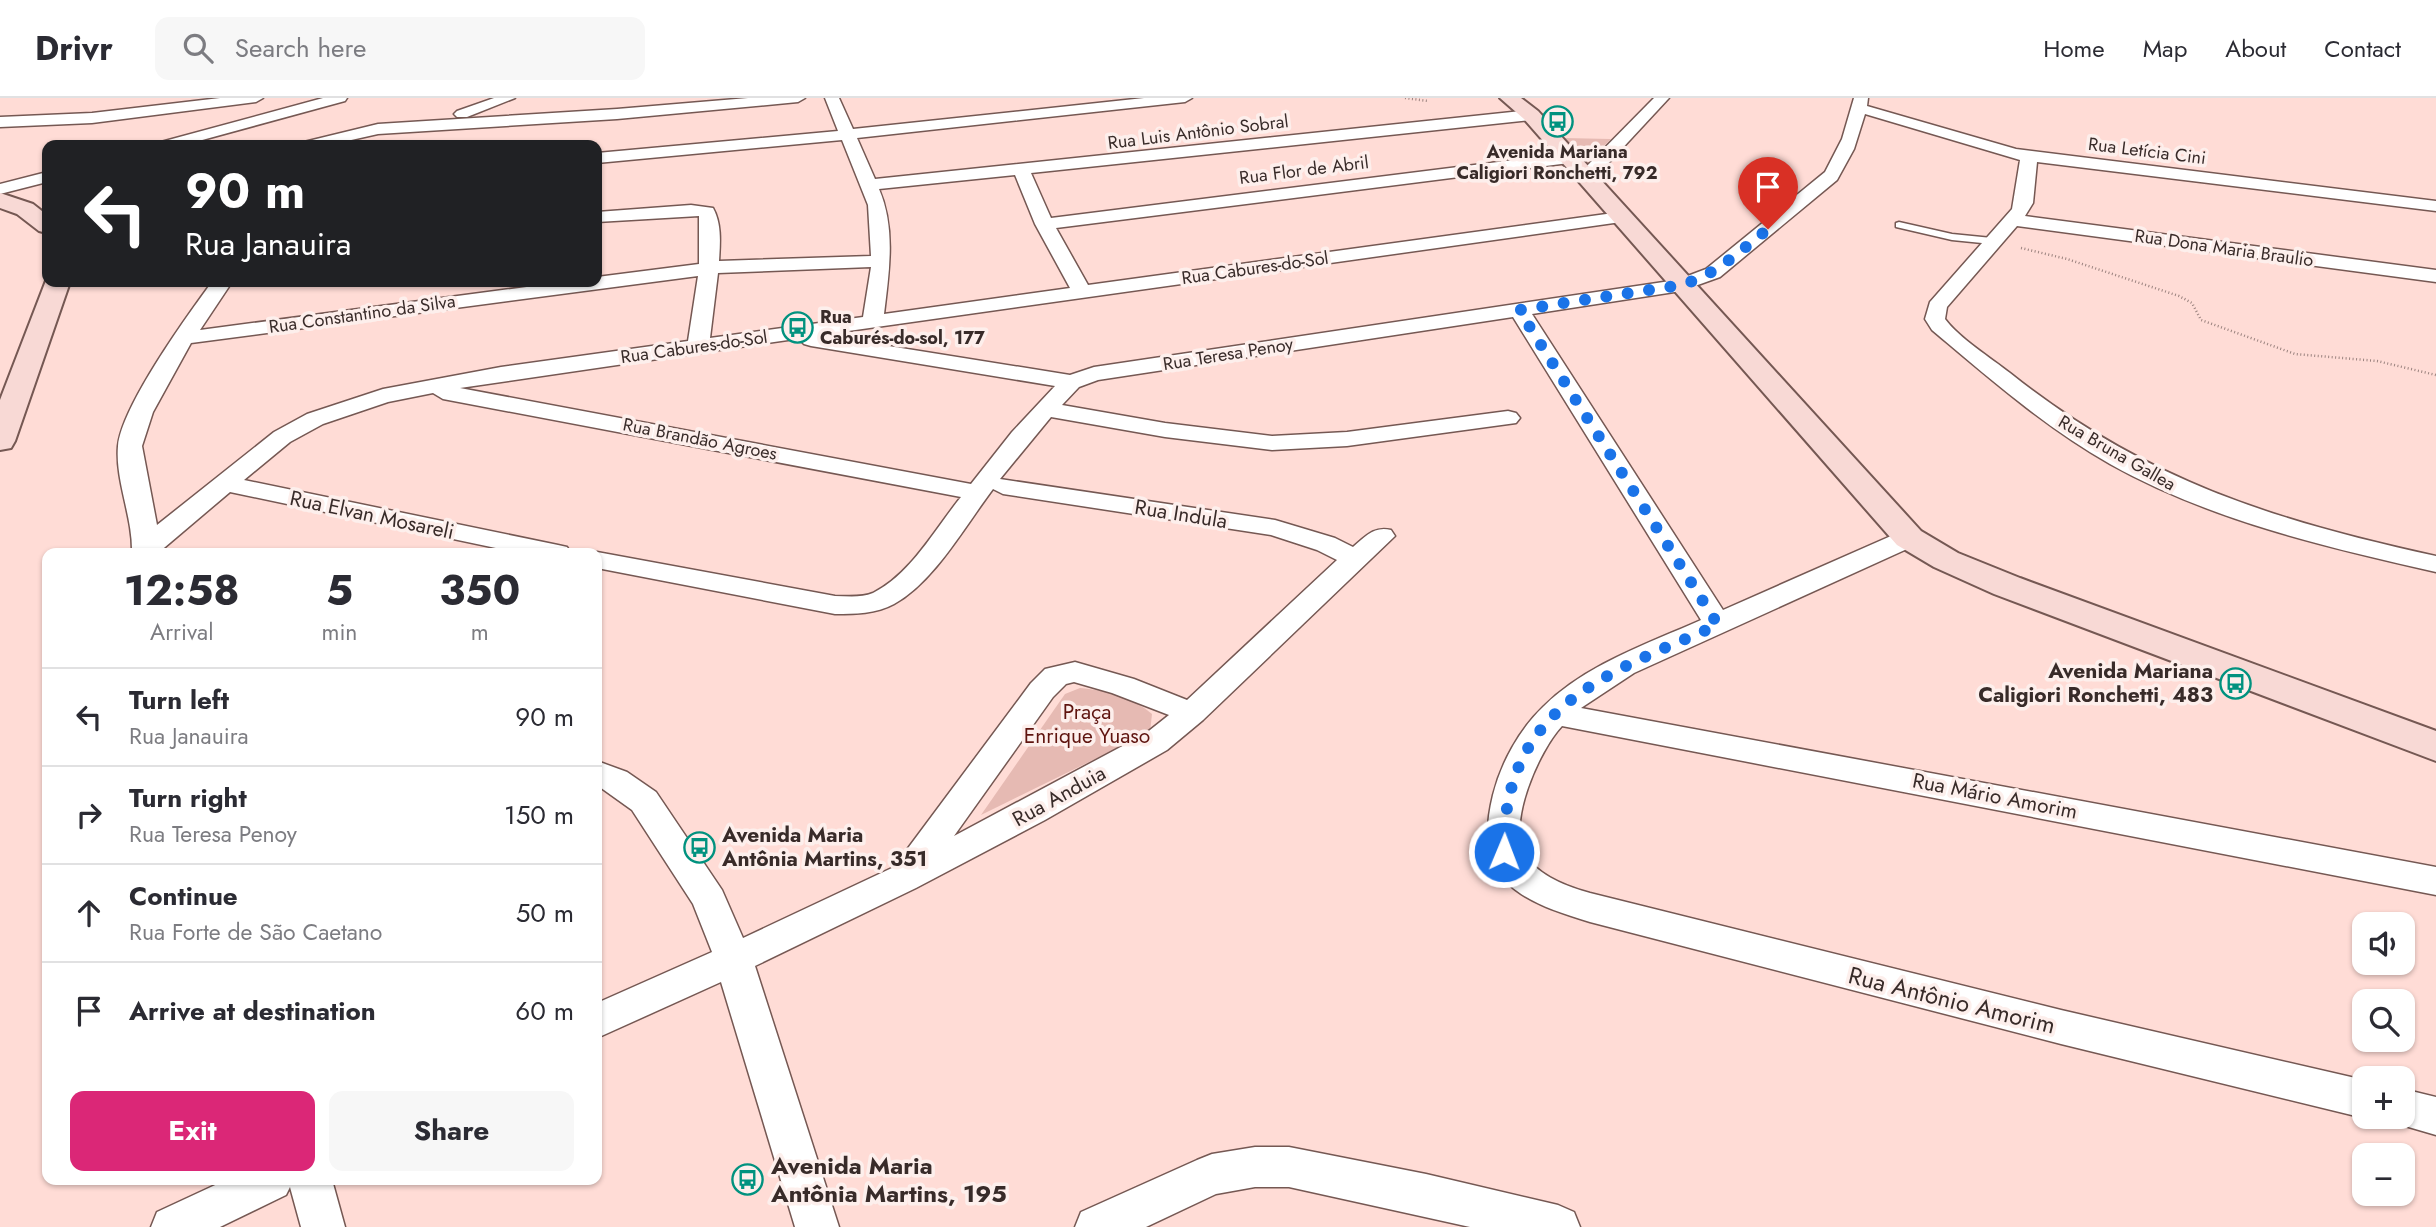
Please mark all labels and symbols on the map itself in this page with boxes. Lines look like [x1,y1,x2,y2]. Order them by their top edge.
bus stop icon: Avenida Mariana Caligiori Ronchetti, 792 [1540,105,1574,139]
street label: Rua Luis Antônio Sobral [1106,108,1290,156]
street label: Rua Letícia Cini [2087,131,2207,171]
place label: Avenida Mariana Caligiori Ronchetti, 792 [1457,139,1658,186]
street label: Rua Flor de Abril [1238,149,1370,191]
pin [1738,157,1798,229]
street label: Rua Dona Maria Braulio [2133,223,2315,273]
street label: Rua Cabures-do-Sol [1180,245,1330,291]
street label: Rua Constantino da Silva [267,288,457,340]
place label: Rua Caburés-do-sol, 177 [820,304,985,351]
bus stop icon: Rua Caburés-do-sol, 177 [780,310,814,344]
street label: Rua Cabures-do-Sol [619,324,769,370]
street label: Rua Teresa Penoy [1161,331,1295,377]
street label: Rua Bruna Gallea [2054,409,2180,497]
street label: Rua Brandão Agroes [621,411,779,467]
street label: Rua Elvan Mosareli [287,483,457,547]
street label: Rua Indula [1133,492,1229,536]
place label: Avenida Mariana Caligiori Ronchetti, 483 [1978,656,2213,710]
bus stop icon: Avenida Mariana Caligiori Ronchetti, 483 [2219,666,2253,700]
park label: Praça Enrique Yuaso [1024,697,1150,751]
street label: Rua Anduia [1007,758,1111,834]
street label: Rua Mário Amorim [1910,765,2080,827]
position arrow [1467,815,1541,889]
place label: Avenida Maria Antônia Martins, 351 [721,820,927,874]
bus stop icon: Avenida Maria Antônia Martins, 351 [682,830,716,864]
street label: Rua Antônio Amorim [1845,957,2059,1043]
place label: Avenida Maria Antônia Martins, 195 [770,1148,1007,1211]
bus stop icon: Avenida Maria Antônia Martins, 195 [731,1162,765,1196]

